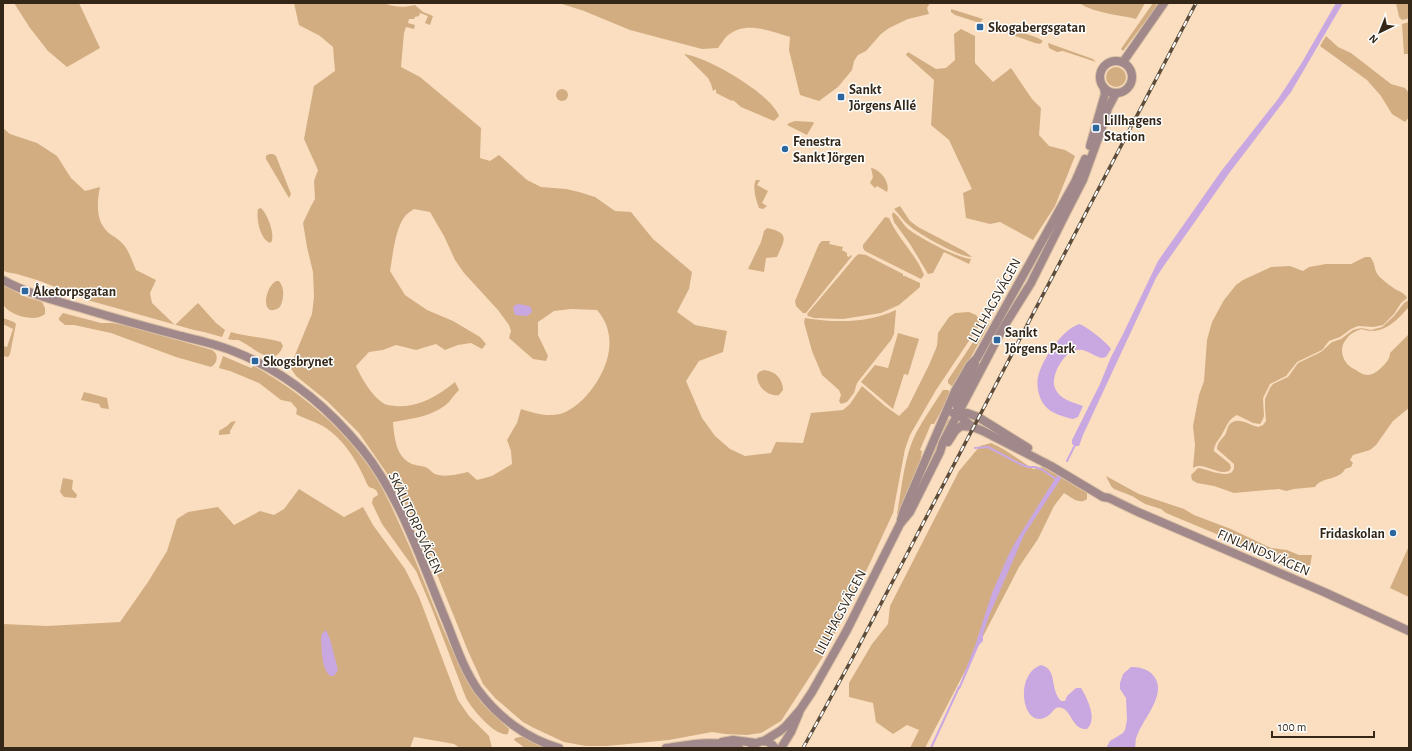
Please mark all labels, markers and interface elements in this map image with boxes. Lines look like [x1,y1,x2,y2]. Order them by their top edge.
north arrow [1360,12,1400,52]
place label: Skogabergsgatan [988,21,1086,35]
marker: Skogabergsgatan [975,22,985,32]
text: N [1367,32,1380,46]
place label: Sankt Jörgens Allé [849,83,916,113]
marker: Sankt Jörgens Allé [836,92,846,102]
place label: Lillhagens Station [1104,114,1162,144]
marker: Lillhagens Station [1091,123,1101,133]
place label: Fenestra Sankt Jörgen [793,135,865,165]
marker: Fenestra Sankt Jörgen [780,144,790,154]
street label: LILLHAGSVÄGEN [964,255,1024,345]
place label: Åketorpsgatan [33,283,116,299]
marker: Åketorpsgatan [20,286,30,296]
place label: Sankt Jörgens Park [1005,326,1075,356]
marker: Sankt Jörgens Park [992,335,1002,345]
place label: Skogsbrynet [263,355,333,369]
marker: Skogsbrynet [250,356,260,366]
street label: SKÄLLTORPSVÄGEN [385,470,447,576]
street label: FINLANDSVÄGEN [1215,525,1313,579]
place label: Fridaskolan [1320,527,1385,541]
marker: Fridaskolan [1388,528,1398,538]
street label: LILLHAGSVÄGEN [811,567,869,657]
scale bar [1272,713,1374,739]
text: 100 m [1278,721,1306,733]

